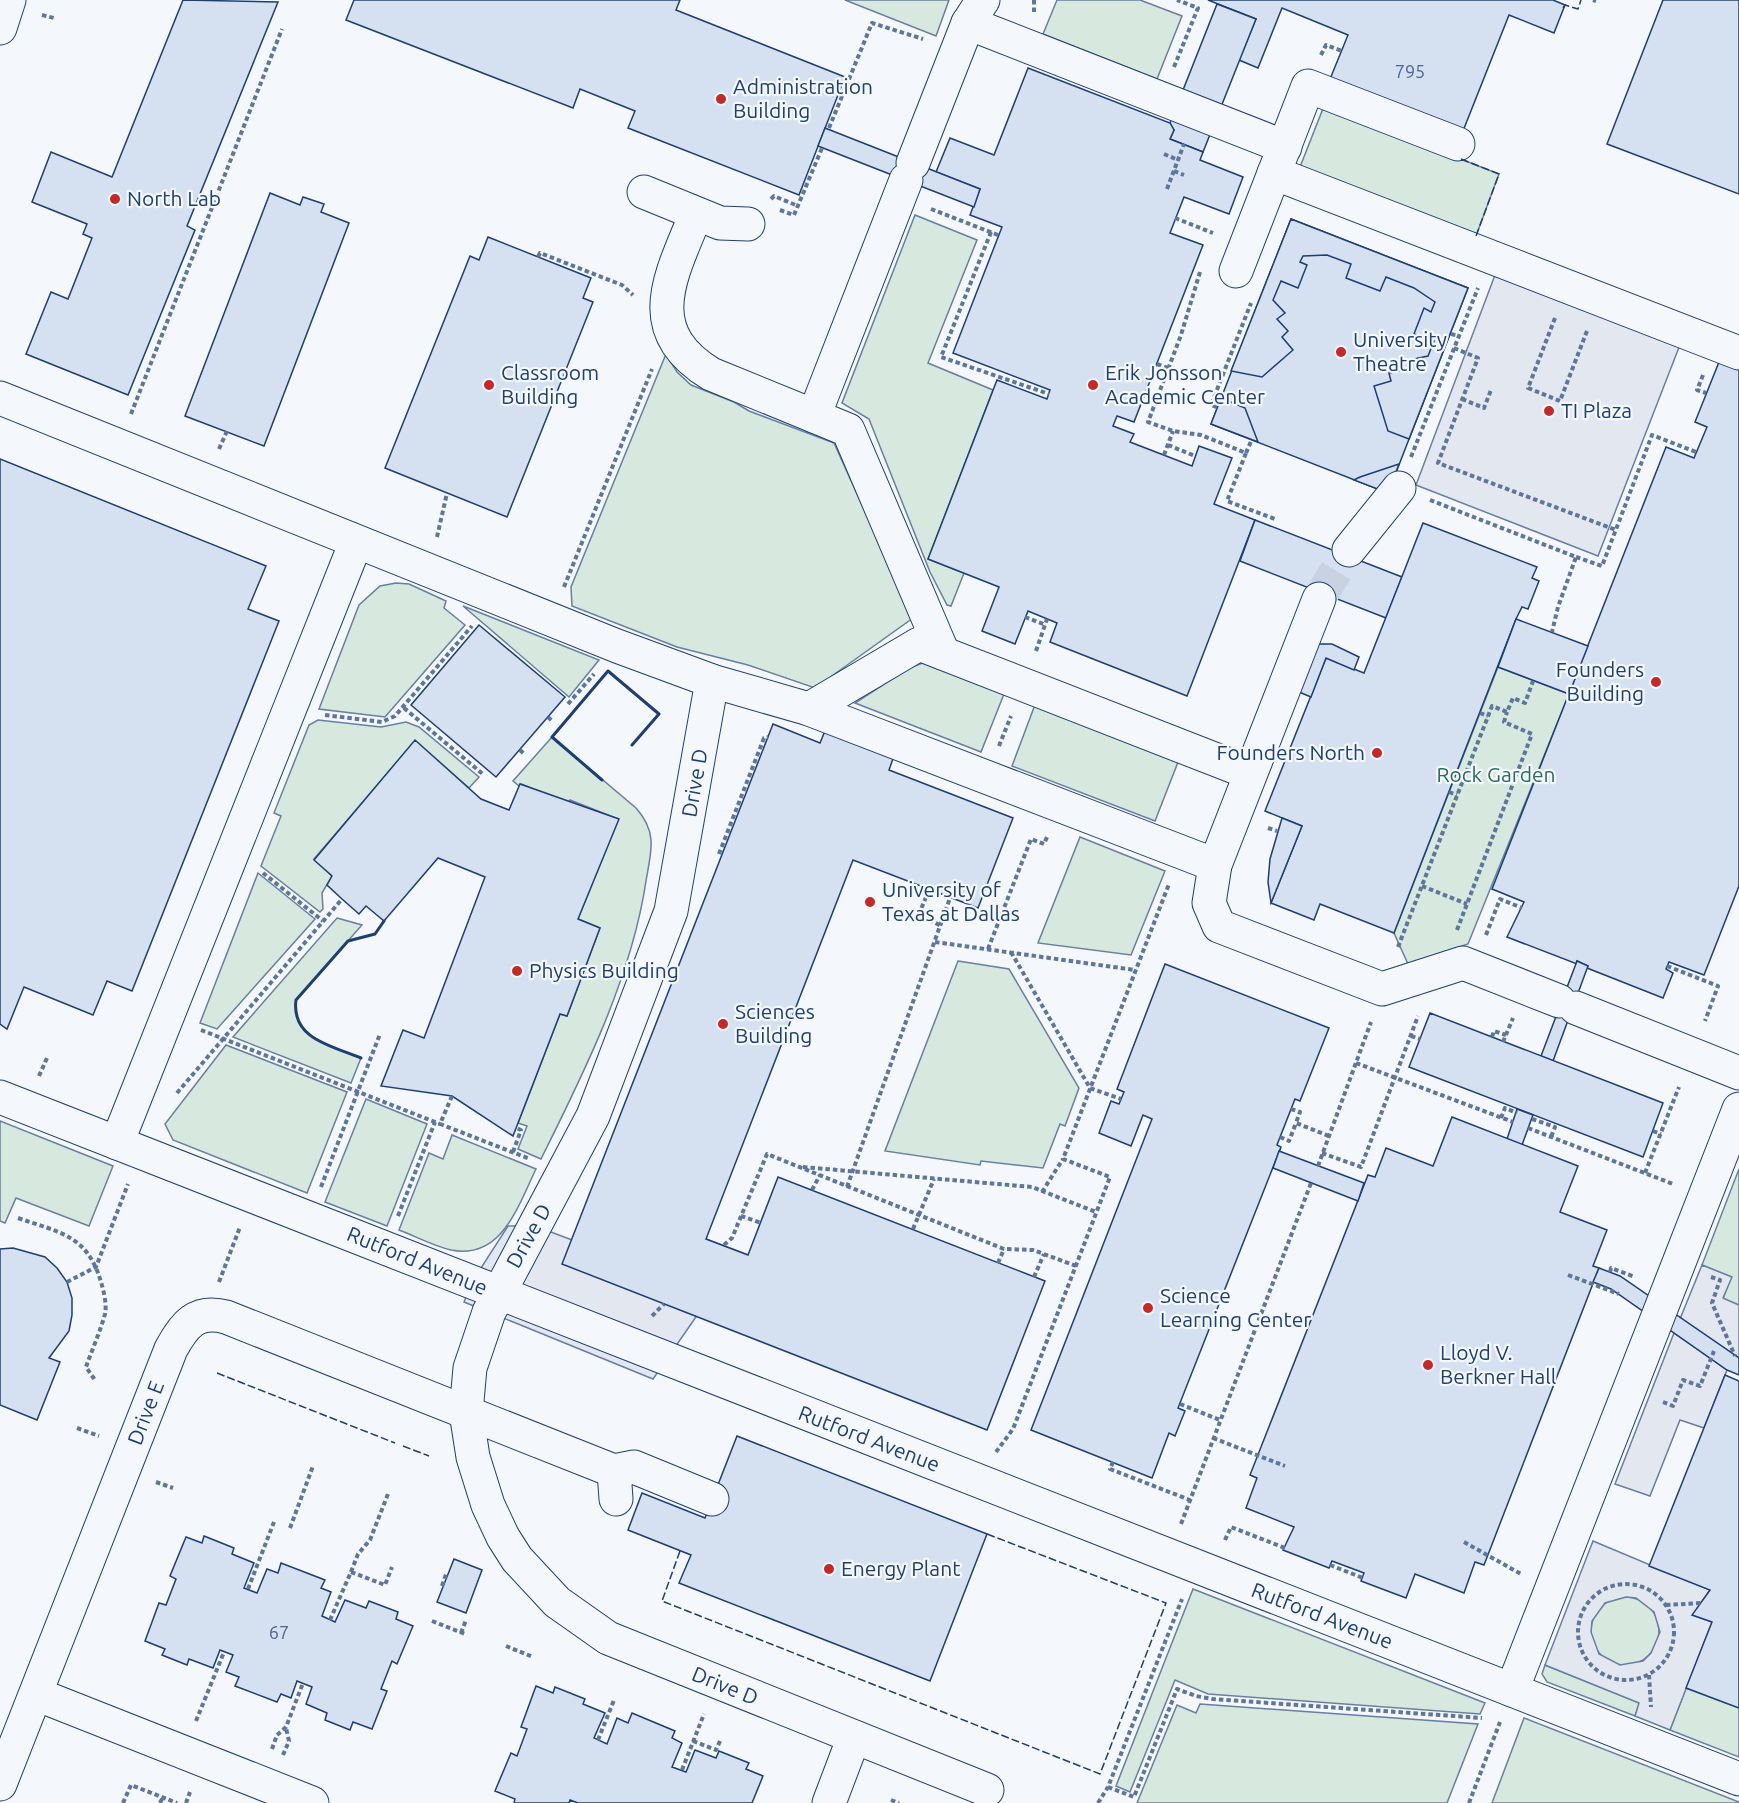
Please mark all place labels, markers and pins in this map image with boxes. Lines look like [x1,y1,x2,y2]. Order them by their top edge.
place label: Administration Building [733,74,873,122]
marker: Administration Building [714,92,728,106]
place label: North Lab [127,186,221,210]
marker: North Lab [108,192,122,206]
place label: University Theatre [1353,327,1447,375]
marker: University Theatre [1334,345,1348,359]
place label: Classroom Building [501,360,599,408]
place label: Erik Jonsson Academic Center [1105,360,1265,408]
marker: Classroom Building [482,378,496,392]
marker: Erik Jonsson Academic Center [1086,378,1100,392]
place label: TI Plaza [1561,398,1632,422]
marker: TI Plaza [1542,404,1556,418]
place label: Founders Building [1556,657,1644,705]
marker: Founders Building [1649,675,1663,689]
place label: Founders North [1216,740,1365,764]
marker: Founders North [1370,746,1384,760]
place label: University of Texas at Dallas [882,877,1020,925]
marker: University of Texas at Dallas [863,895,877,909]
place label: Physics Building [529,958,679,982]
marker: Physics Building [510,964,524,978]
place label: Sciences Building [735,999,815,1047]
marker: Sciences Building [716,1017,730,1031]
place label: Science Learning Center [1160,1283,1311,1331]
marker: Science Learning Center [1141,1301,1155,1315]
place label: Lloyd V. Berkner Hall [1440,1340,1556,1388]
marker: Lloyd V. Berkner Hall [1421,1358,1435,1372]
place label: Energy Plant [841,1556,960,1580]
marker: Energy Plant [822,1562,836,1576]

